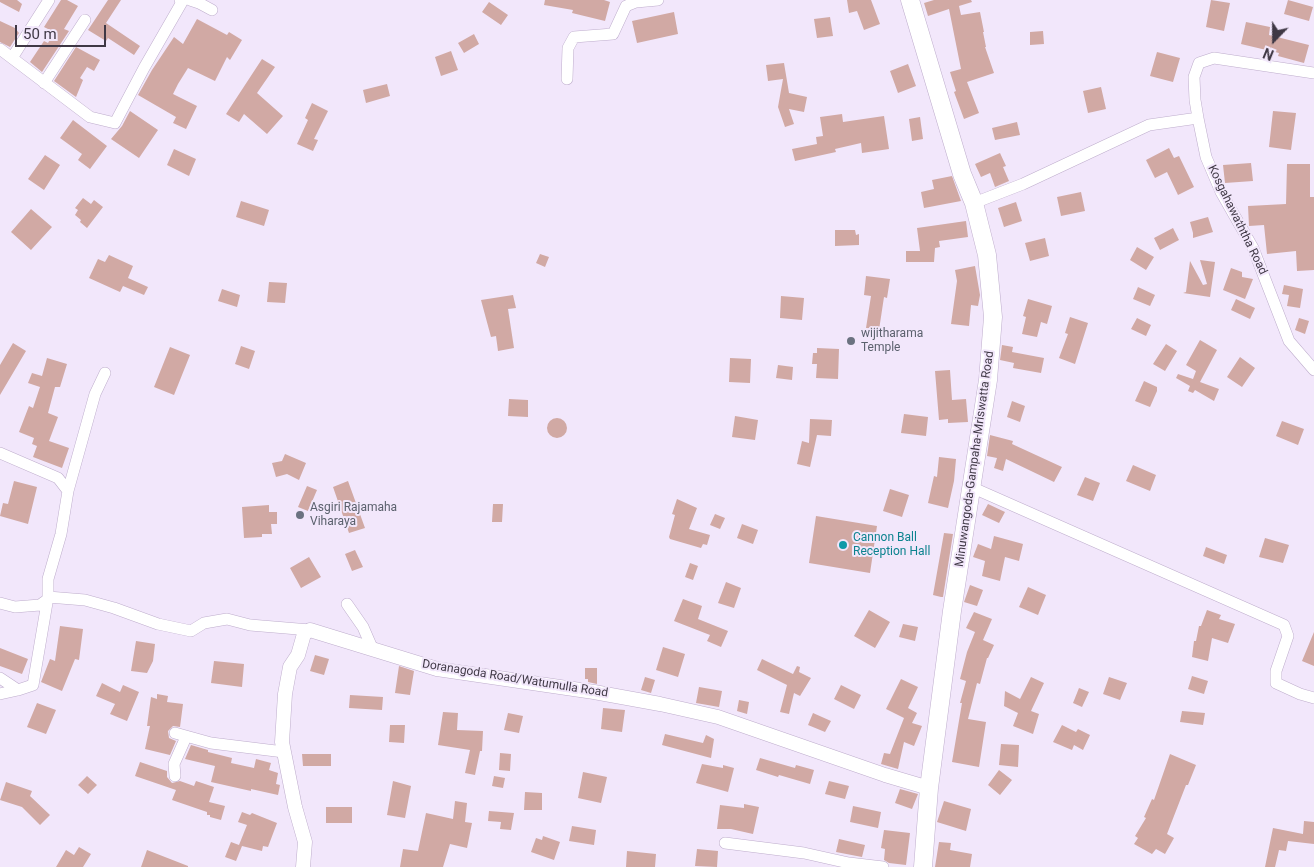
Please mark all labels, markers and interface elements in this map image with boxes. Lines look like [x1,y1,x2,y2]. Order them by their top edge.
scale bar [18,15,109,47]
north arrow [1249,15,1299,65]
text: 50 m [23,25,57,43]
text: N [1261,45,1276,63]
street label: Kosgahawaththa Road [1204,163,1270,277]
place label: wijitharama Temple [861,327,923,355]
marker: wijitharama Temple [845,335,857,347]
street label: Minuwangoda-Gampaha-Mriswatta Road [953,350,997,568]
place label: Asgiri Rajamaha Viharaya [310,501,397,529]
marker: Asgiri Rajamaha Viharaya [294,509,306,521]
place label: Cannon Ball Reception Hall [853,531,930,559]
marker: Cannon Ball Reception Hall [837,539,849,551]
street label: Doranagoda Road/Watumulla Road [421,657,609,701]

